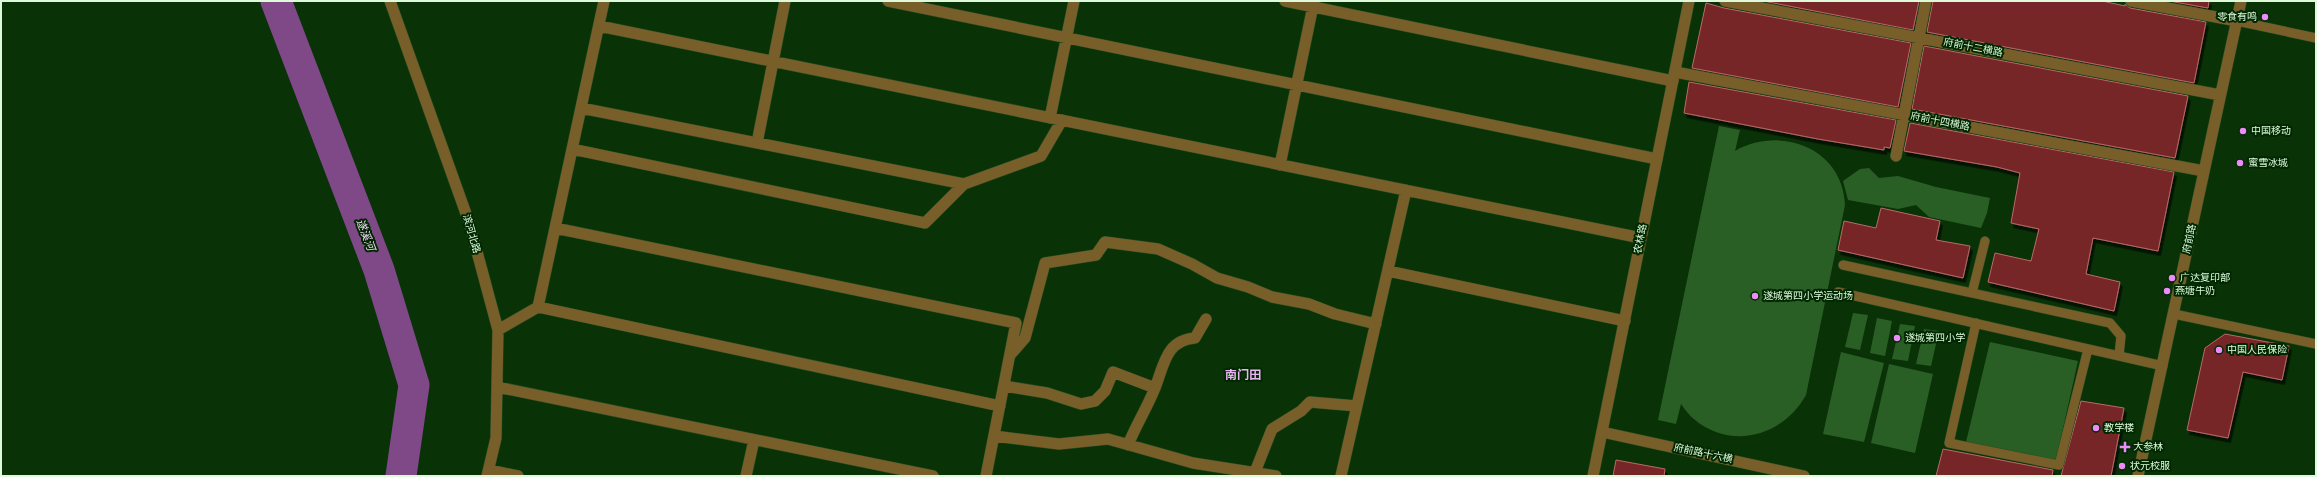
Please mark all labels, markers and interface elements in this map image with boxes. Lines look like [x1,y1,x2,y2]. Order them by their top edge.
place label: 零食有鸣 [2217,11,2257,24]
marker: 零食有鸣 [2260,12,2270,22]
street label: 府前十二横路 [1942,36,2004,60]
street label: 府前十四横路 [1909,110,1971,134]
place label: 中国移动 [2251,125,2291,138]
marker: 中国移动 [2238,126,2248,136]
place label: 蜜雪冰城 [2248,157,2288,170]
marker: 蜜雪冰城 [2235,158,2245,168]
street label: 滨河北路 [459,213,483,255]
water label: 遂溪河 [353,217,378,255]
street label: 农林路 [1632,223,1650,255]
street label: 府前路 [2181,223,2199,255]
place label: 广达复印部 [2180,272,2230,285]
marker: 广达复印部 [2167,273,2177,283]
place label: 燕塘牛奶 [2175,285,2215,298]
marker: 燕塘牛奶 [2162,286,2172,296]
place label: 遂城第四小学运动场 [1763,290,1853,303]
marker: 遂城第四小学运动场 [1750,291,1760,301]
place label: 遂城第四小学 [1905,332,1965,345]
marker: 遂城第四小学 [1892,333,1902,343]
place label: 中国人民保险 [2227,344,2287,357]
marker: 中国人民保险 [2214,345,2224,355]
district label: 南门田 [1225,368,1261,384]
place label: 教学楼 [2104,422,2134,435]
marker: 教学楼 [2091,423,2101,433]
street label: 府前路十六横 [1672,441,1734,467]
place label: 大参林 [2133,441,2163,454]
marker: 大参林 [2120,442,2130,452]
place label: 状元校服 [2130,460,2170,473]
marker: 状元校服 [2117,461,2127,471]

